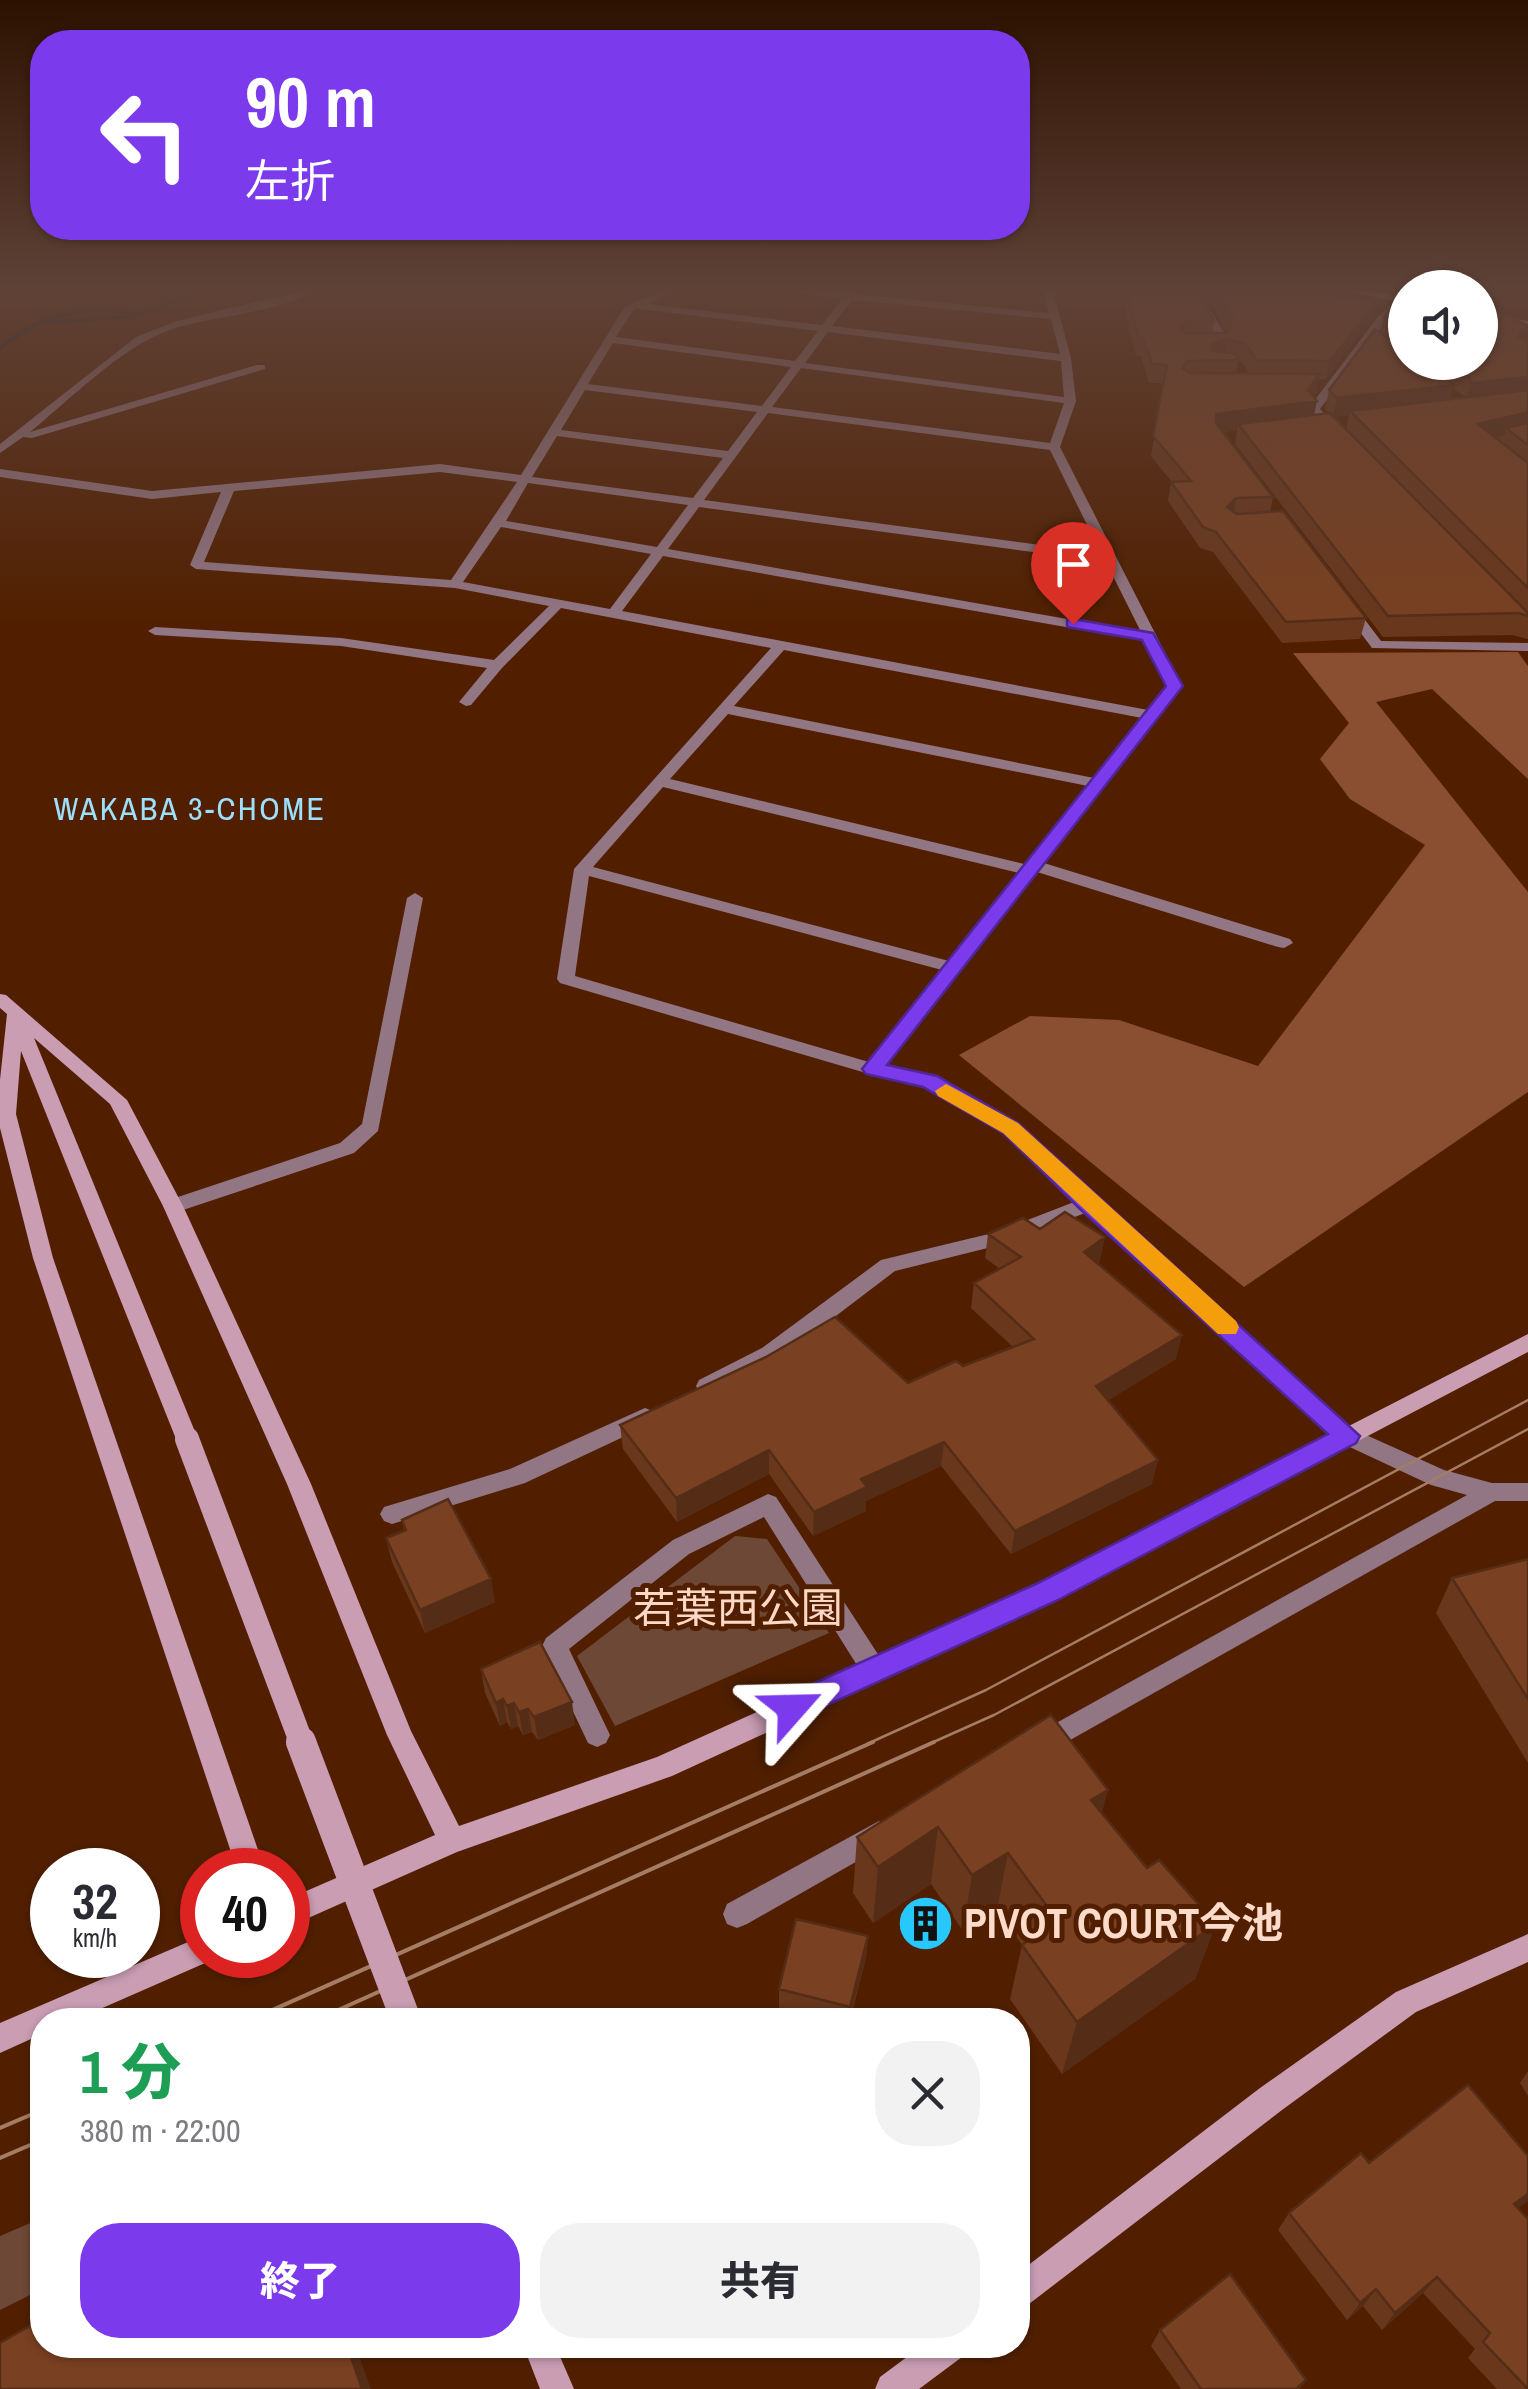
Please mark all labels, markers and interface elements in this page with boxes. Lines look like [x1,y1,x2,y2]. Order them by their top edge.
text: 90 m [245,55,376,149]
icon: left [80,70,210,200]
text: 左折 [245,150,335,211]
map controls [1388,270,1498,380]
button: sound [1388,270,1498,380]
pin [1031,522,1116,625]
icon: arrive [1046,537,1101,592]
district label: WAKABA 3-CHOME [53,787,327,830]
park label: 若葉西公園 [633,1580,843,1636]
position arrow [740,1656,844,1760]
speed limit sign: 40 [180,1848,310,1978]
text: 32 [72,1867,118,1935]
building icon: PIVOT COURT今池 [895,1893,955,1953]
place label: PIVOT COURT今池 [964,1895,1283,1951]
text: km/h [73,1921,117,1955]
text: 1 分 [80,2031,181,2112]
button: close [875,2041,980,2146]
text: 380 m · 22:00 [80,2109,240,2152]
button: 終了 [80,2223,520,2338]
button: 共有 [540,2223,980,2338]

